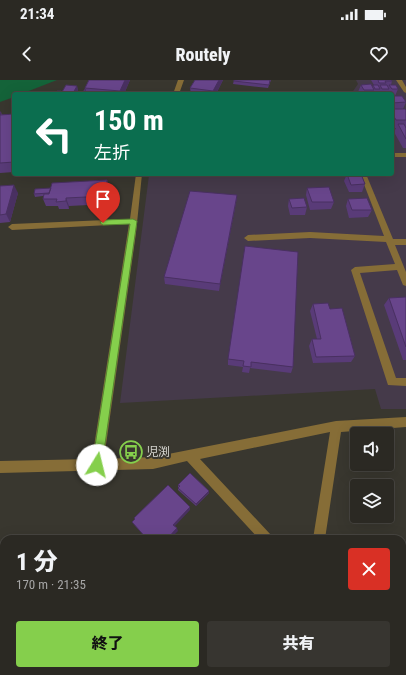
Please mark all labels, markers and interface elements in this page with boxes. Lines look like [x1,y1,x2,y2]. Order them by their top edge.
text: 21:34 [20,5,54,23]
icon: back [16,43,38,65]
icon: heart [368,43,390,65]
text: Routely [176,44,230,65]
text: 150 m [94,104,164,137]
icon: left [28,108,80,160]
text: 左折 [94,142,130,163]
pin [86,182,120,223]
icon: arrive [92,188,114,210]
map controls [350,427,394,523]
button: sound [350,427,394,471]
bus stop icon: 児渕 [118,439,144,465]
position arrow [76,444,118,486]
place label: 児渕 [146,445,170,459]
button: layers [350,479,394,523]
text: 1 分 [16,548,58,576]
button: close [348,548,390,590]
text: 170 m · 21:35 [16,577,86,592]
button: 終了 [16,621,199,667]
button: 共有 [207,621,390,667]

